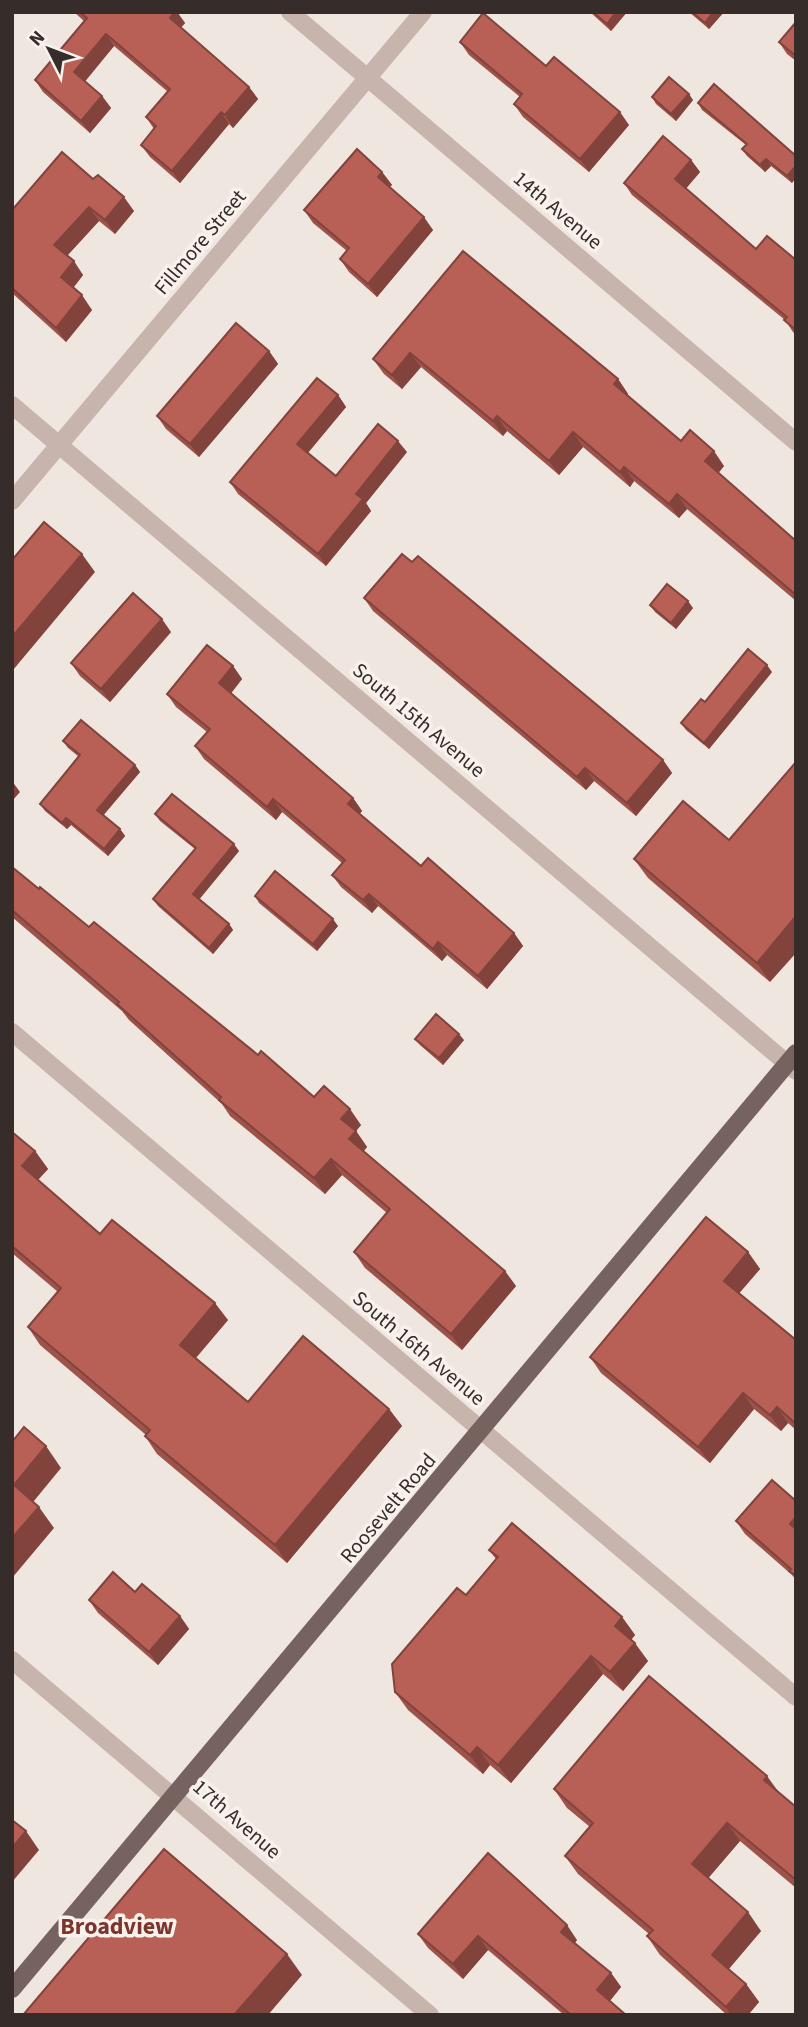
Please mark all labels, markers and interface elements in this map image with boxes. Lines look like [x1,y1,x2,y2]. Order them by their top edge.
north arrow [14,14,84,84]
text: N [23,25,52,52]
street label: 14th Avenue [507,164,609,256]
street label: Fillmore Street [147,183,253,301]
street label: South 15th Avenue [346,655,492,785]
street label: South 16th Avenue [346,1283,492,1413]
street label: Roosevelt Road [333,1446,443,1570]
street label: 17th Avenue [186,1772,288,1866]
district label: Broadview [60,1909,174,1944]

